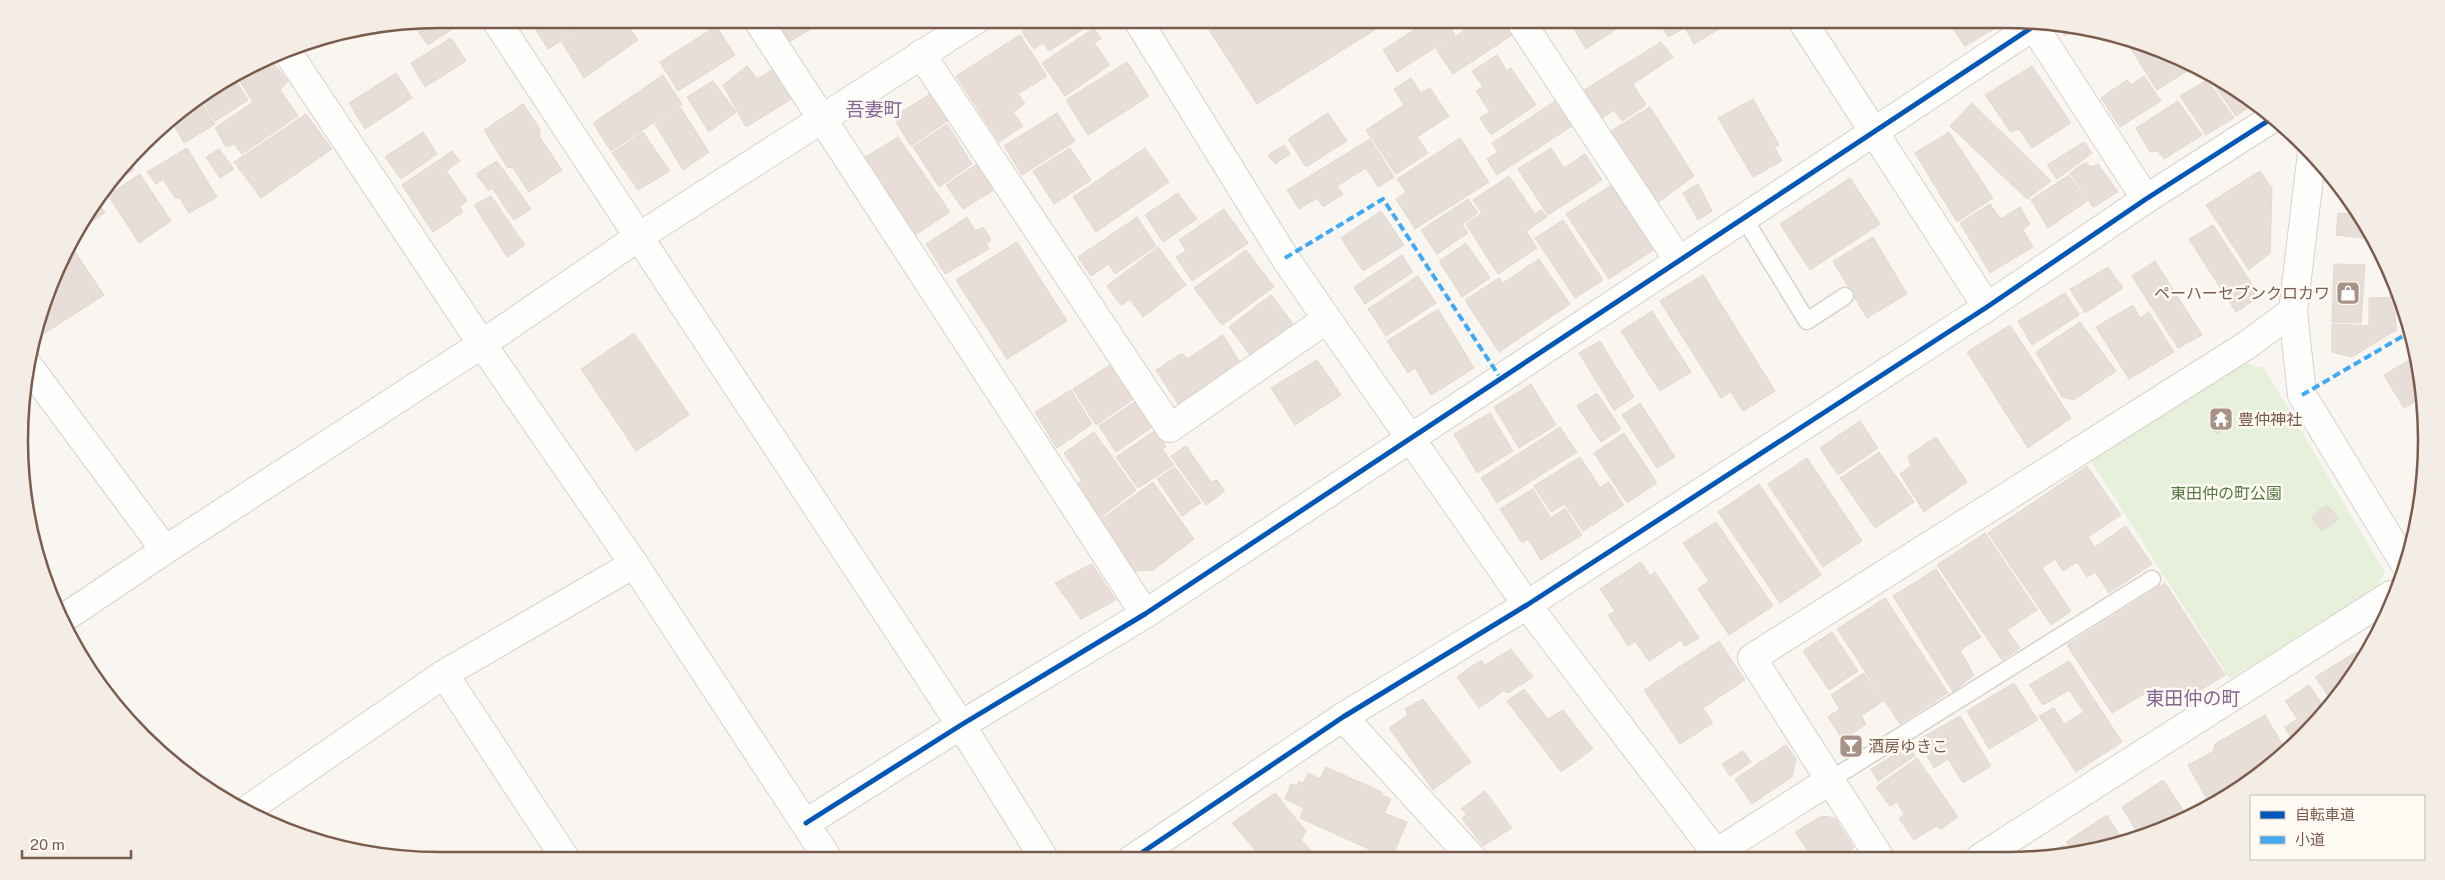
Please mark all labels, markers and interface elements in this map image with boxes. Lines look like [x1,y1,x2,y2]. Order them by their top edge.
district label: 吾妻町 [845,98,903,120]
shop icon: ペーハーセブンクロカワ [2335,280,2361,306]
place label: ペーハーセブンクロカワ [2154,284,2330,303]
temple icon: 豊仲神社 [2208,406,2234,432]
place label: 豊仲神社 [2238,410,2302,429]
park label: 東田仲の町公園 [2170,484,2282,503]
district label: 東田仲の町 [2145,687,2241,709]
bar icon: 酒房ゆきこ [1838,733,1864,759]
place label: 酒房ゆきこ [1868,737,1948,756]
legend [2250,795,2425,860]
text: 自転車道 [2295,806,2355,823]
scale bar [22,828,131,860]
text: 小道 [2295,831,2325,848]
text: 20 m [30,836,65,853]

